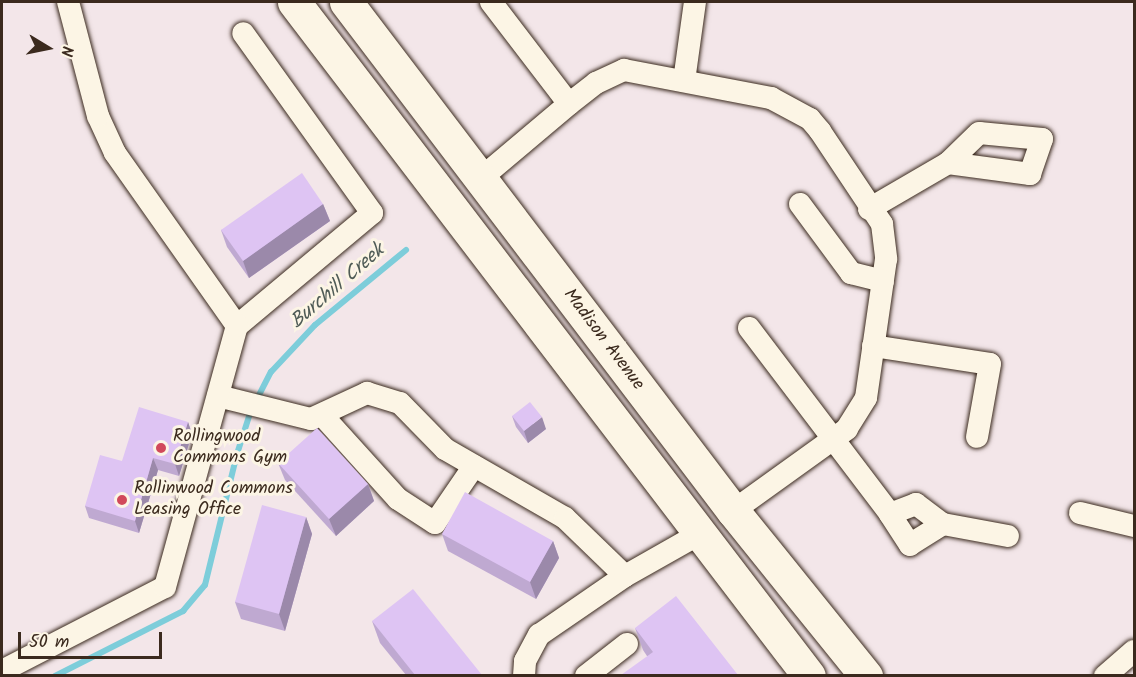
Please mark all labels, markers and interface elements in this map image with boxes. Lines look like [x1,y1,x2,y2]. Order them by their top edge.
north arrow [18,18,78,78]
text: N [53,44,79,58]
water label: Burchill Creek [286,240,390,334]
street label: Madison Avenue [558,285,648,395]
place label: Rollingwood Commons Gym [173,427,287,470]
marker: Rollingwood Commons Gym [154,441,168,455]
place label: Rollinwood Commons Leasing Office [134,479,293,522]
marker: Rollinwood Commons Leasing Office [115,493,129,507]
scale bar [21,620,165,658]
text: 50 m [29,628,69,657]

